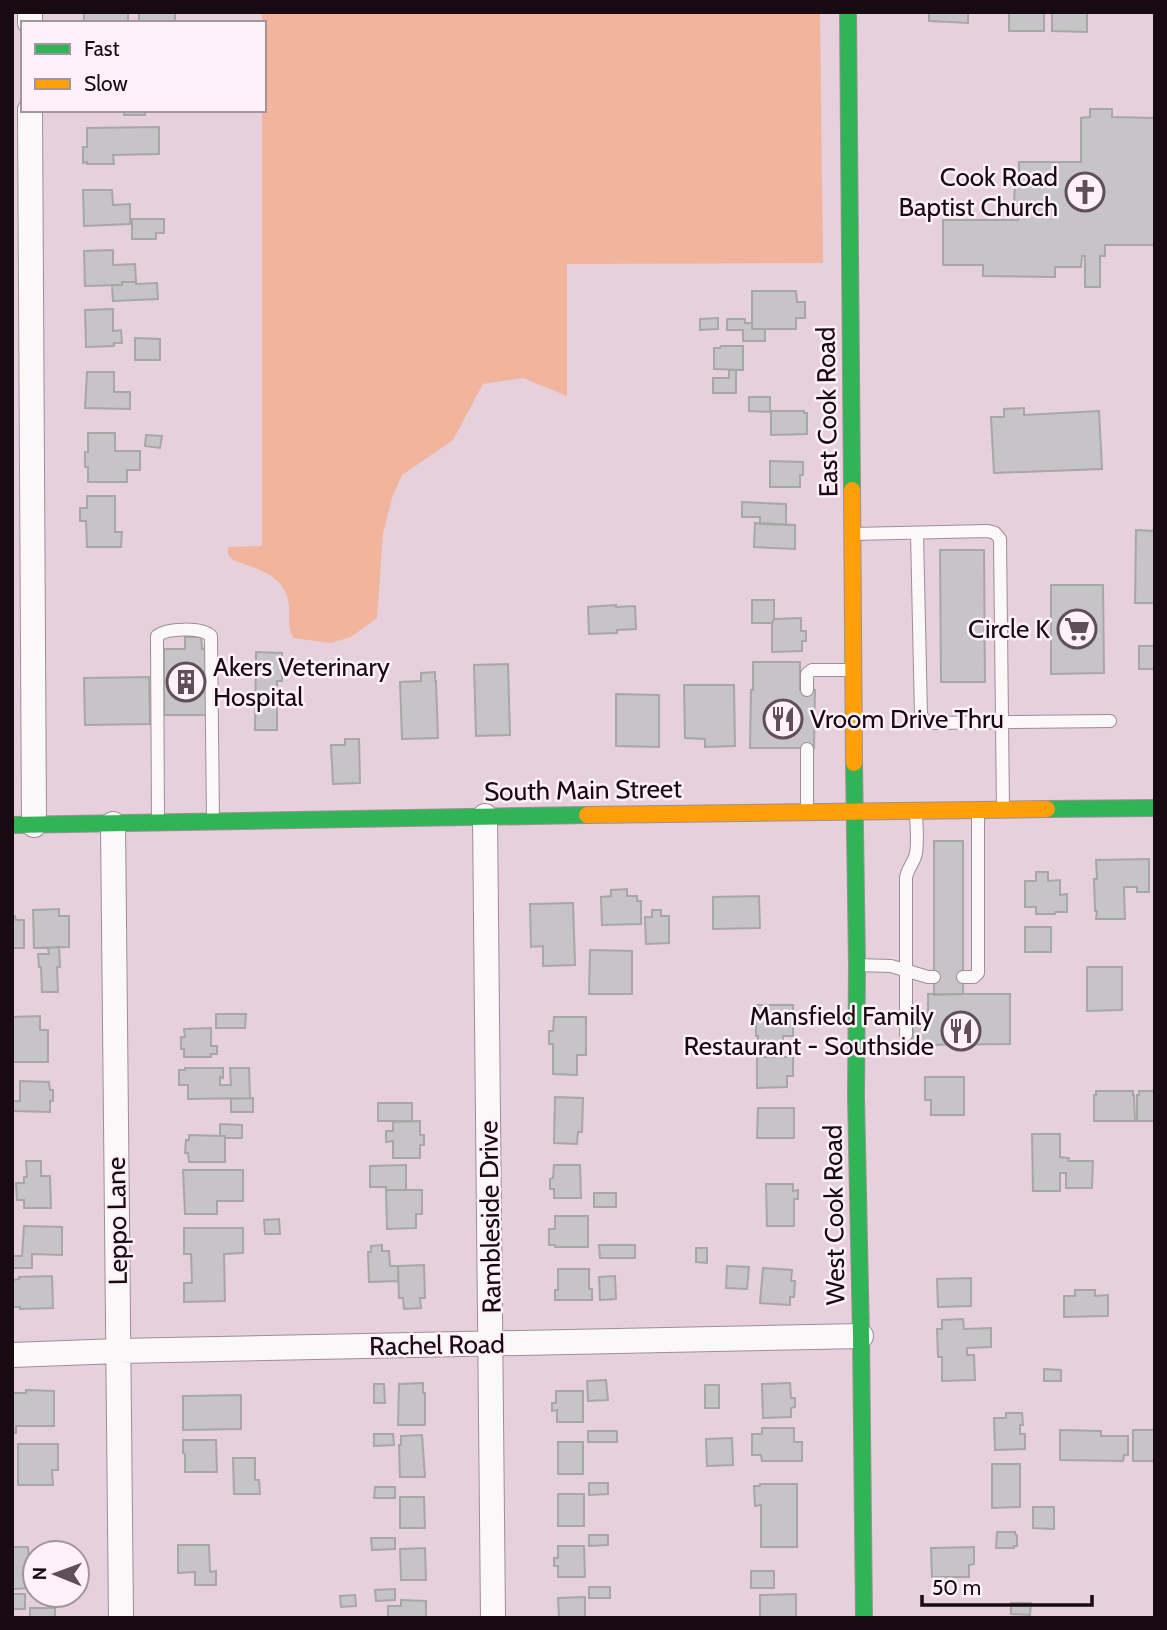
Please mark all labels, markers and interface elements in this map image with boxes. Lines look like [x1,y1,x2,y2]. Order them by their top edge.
legend [21,21,266,112]
text: Fast [84,36,120,61]
text: Slow [84,71,128,96]
place label: Cook Road Baptist Church [899,161,1058,223]
church icon: Cook Road Baptist Church [1064,171,1106,213]
street label: East Cook Road [810,327,844,497]
supermarket icon: Circle K [1056,608,1098,650]
place label: Circle K [968,613,1050,645]
place label: Akers Veterinary Hospital [213,651,390,713]
building icon: Akers Veterinary Hospital [165,661,207,703]
restaurant icon: Vroom Drive Thru [762,698,804,740]
place label: Vroom Drive Thru [810,703,1004,735]
street label: South Main Street [484,772,682,808]
place label: Mansfield Family Restaurant - Southside [684,1000,934,1062]
restaurant icon: Mansfield Family Restaurant - Southside [940,1010,982,1052]
street label: Rambleside Drive [472,1120,508,1314]
street label: West Cook Road [816,1125,852,1305]
street label: Leppo Lane [100,1156,134,1286]
street label: Rachel Road [369,1328,505,1362]
north arrow [21,1539,91,1609]
scale bar [922,1564,1092,1608]
text: N [28,1567,51,1581]
text: 50 m [932,1575,981,1600]

